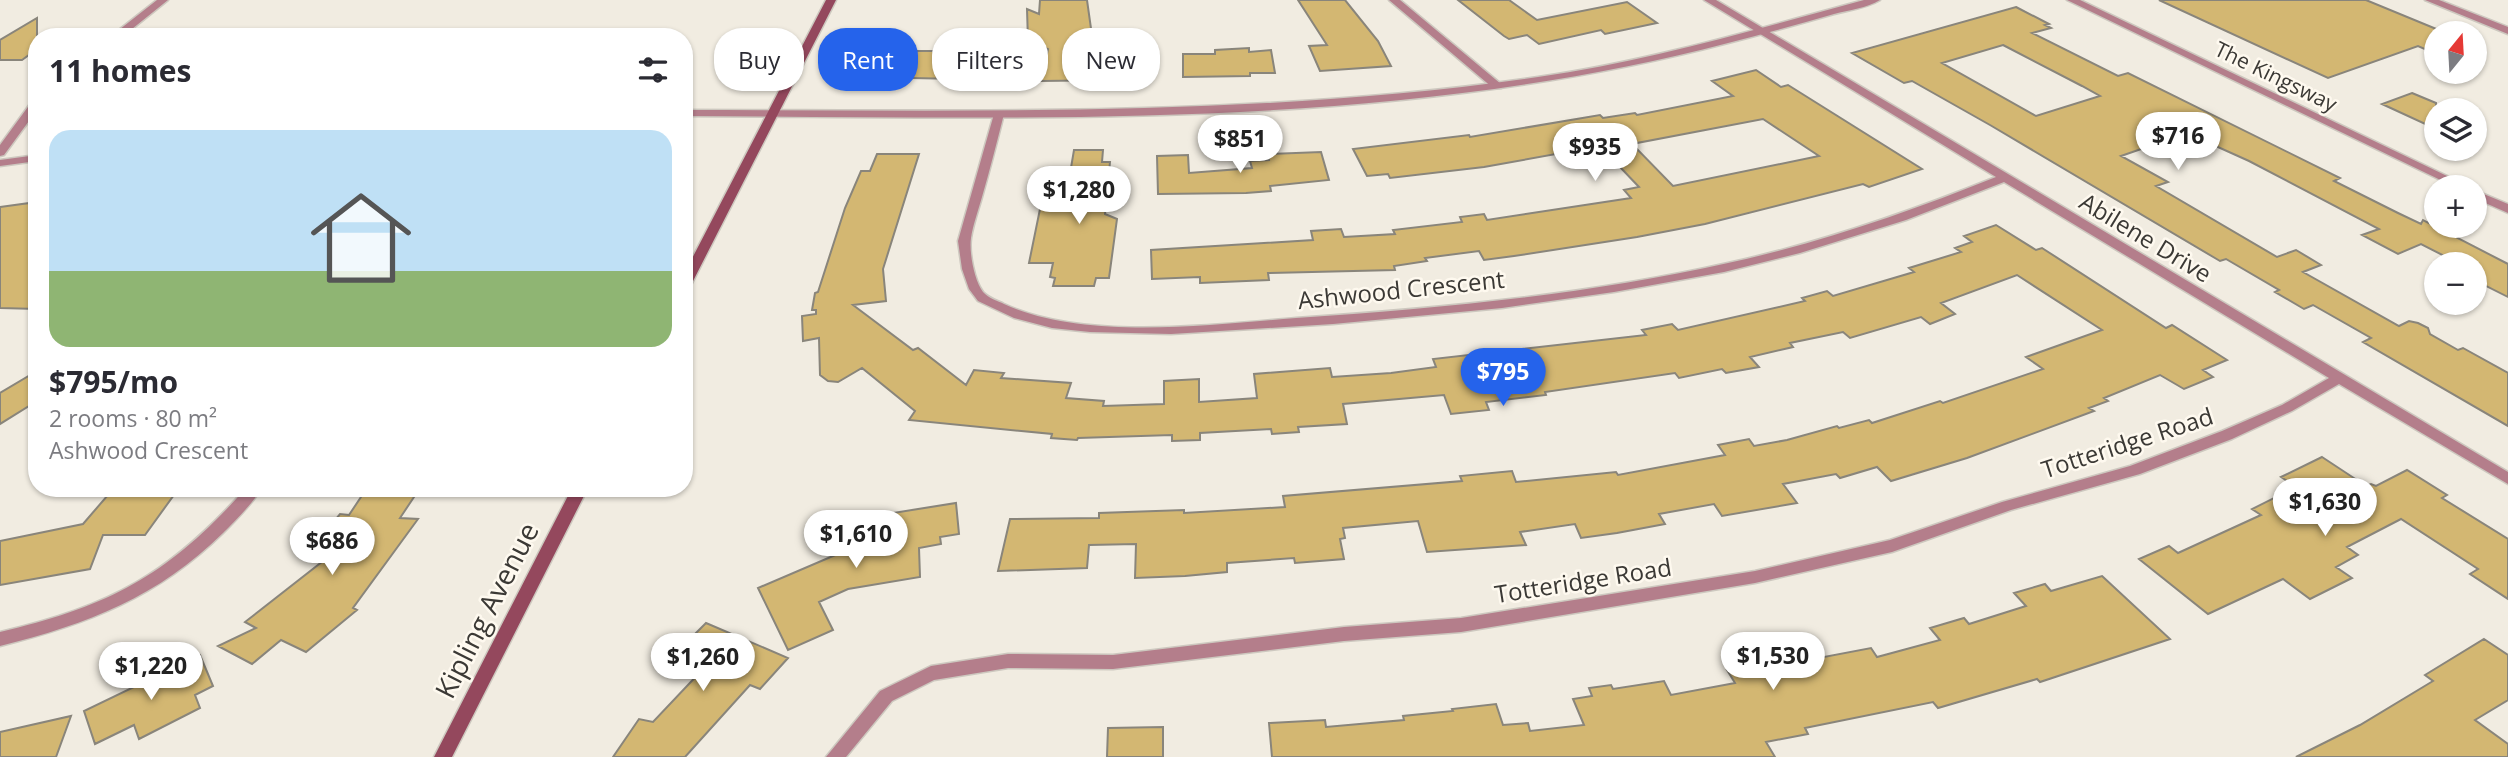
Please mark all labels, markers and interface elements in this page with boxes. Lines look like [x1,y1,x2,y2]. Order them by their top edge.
north arrow [2424,21,2487,84]
map controls [2424,21,2487,315]
chip: Buy [714,28,804,91]
chip: Rent [818,28,918,91]
chip: Filters [932,28,1048,91]
chip: New [1062,28,1160,91]
street label: The Kingsway [2210,34,2342,118]
text: 11 homes [49,50,192,91]
icon: filters [634,51,672,89]
button: layers [2424,98,2487,161]
pin: $716 [2137,113,2219,172]
pin: $851 [1199,116,1281,175]
text: $716 [2152,119,2204,151]
text: $851 [1214,122,1266,154]
pin: $935 [1554,124,1636,183]
text: $935 [1569,130,1621,162]
pin: $1,280 [1022,166,1136,226]
text: $1,280 [1043,173,1115,205]
icon: home [298,175,424,301]
button: + [2424,175,2487,238]
street label: Abilene Drive [2074,185,2218,289]
button: − [2424,252,2487,315]
street label: Ashwood Crescent [1296,262,1506,316]
pin: $795 [1462,348,1544,408]
text: $795 [1477,355,1529,387]
text: $795/mo [49,361,178,402]
street label: Totteridge Road [2037,399,2217,485]
text: 2 rooms · 80 m² [49,402,217,434]
text: Ashwood Crescent [49,434,248,466]
pin: $1,630 [2268,478,2382,538]
text: $1,630 [2289,485,2361,517]
pin: $1,610 [799,510,913,570]
street label: Kipling Avenue [425,516,547,704]
text: $1,610 [820,517,892,549]
pin: $686 [291,518,373,577]
text: $686 [306,524,358,556]
street label: Totteridge Road [1492,550,1674,610]
pin: $1,530 [1716,632,1830,692]
pin: $1,260 [646,634,760,693]
text: $1,530 [1737,639,1809,671]
text: $1,260 [667,640,739,672]
pin: $1,220 [94,642,208,702]
text: $1,220 [115,649,187,681]

